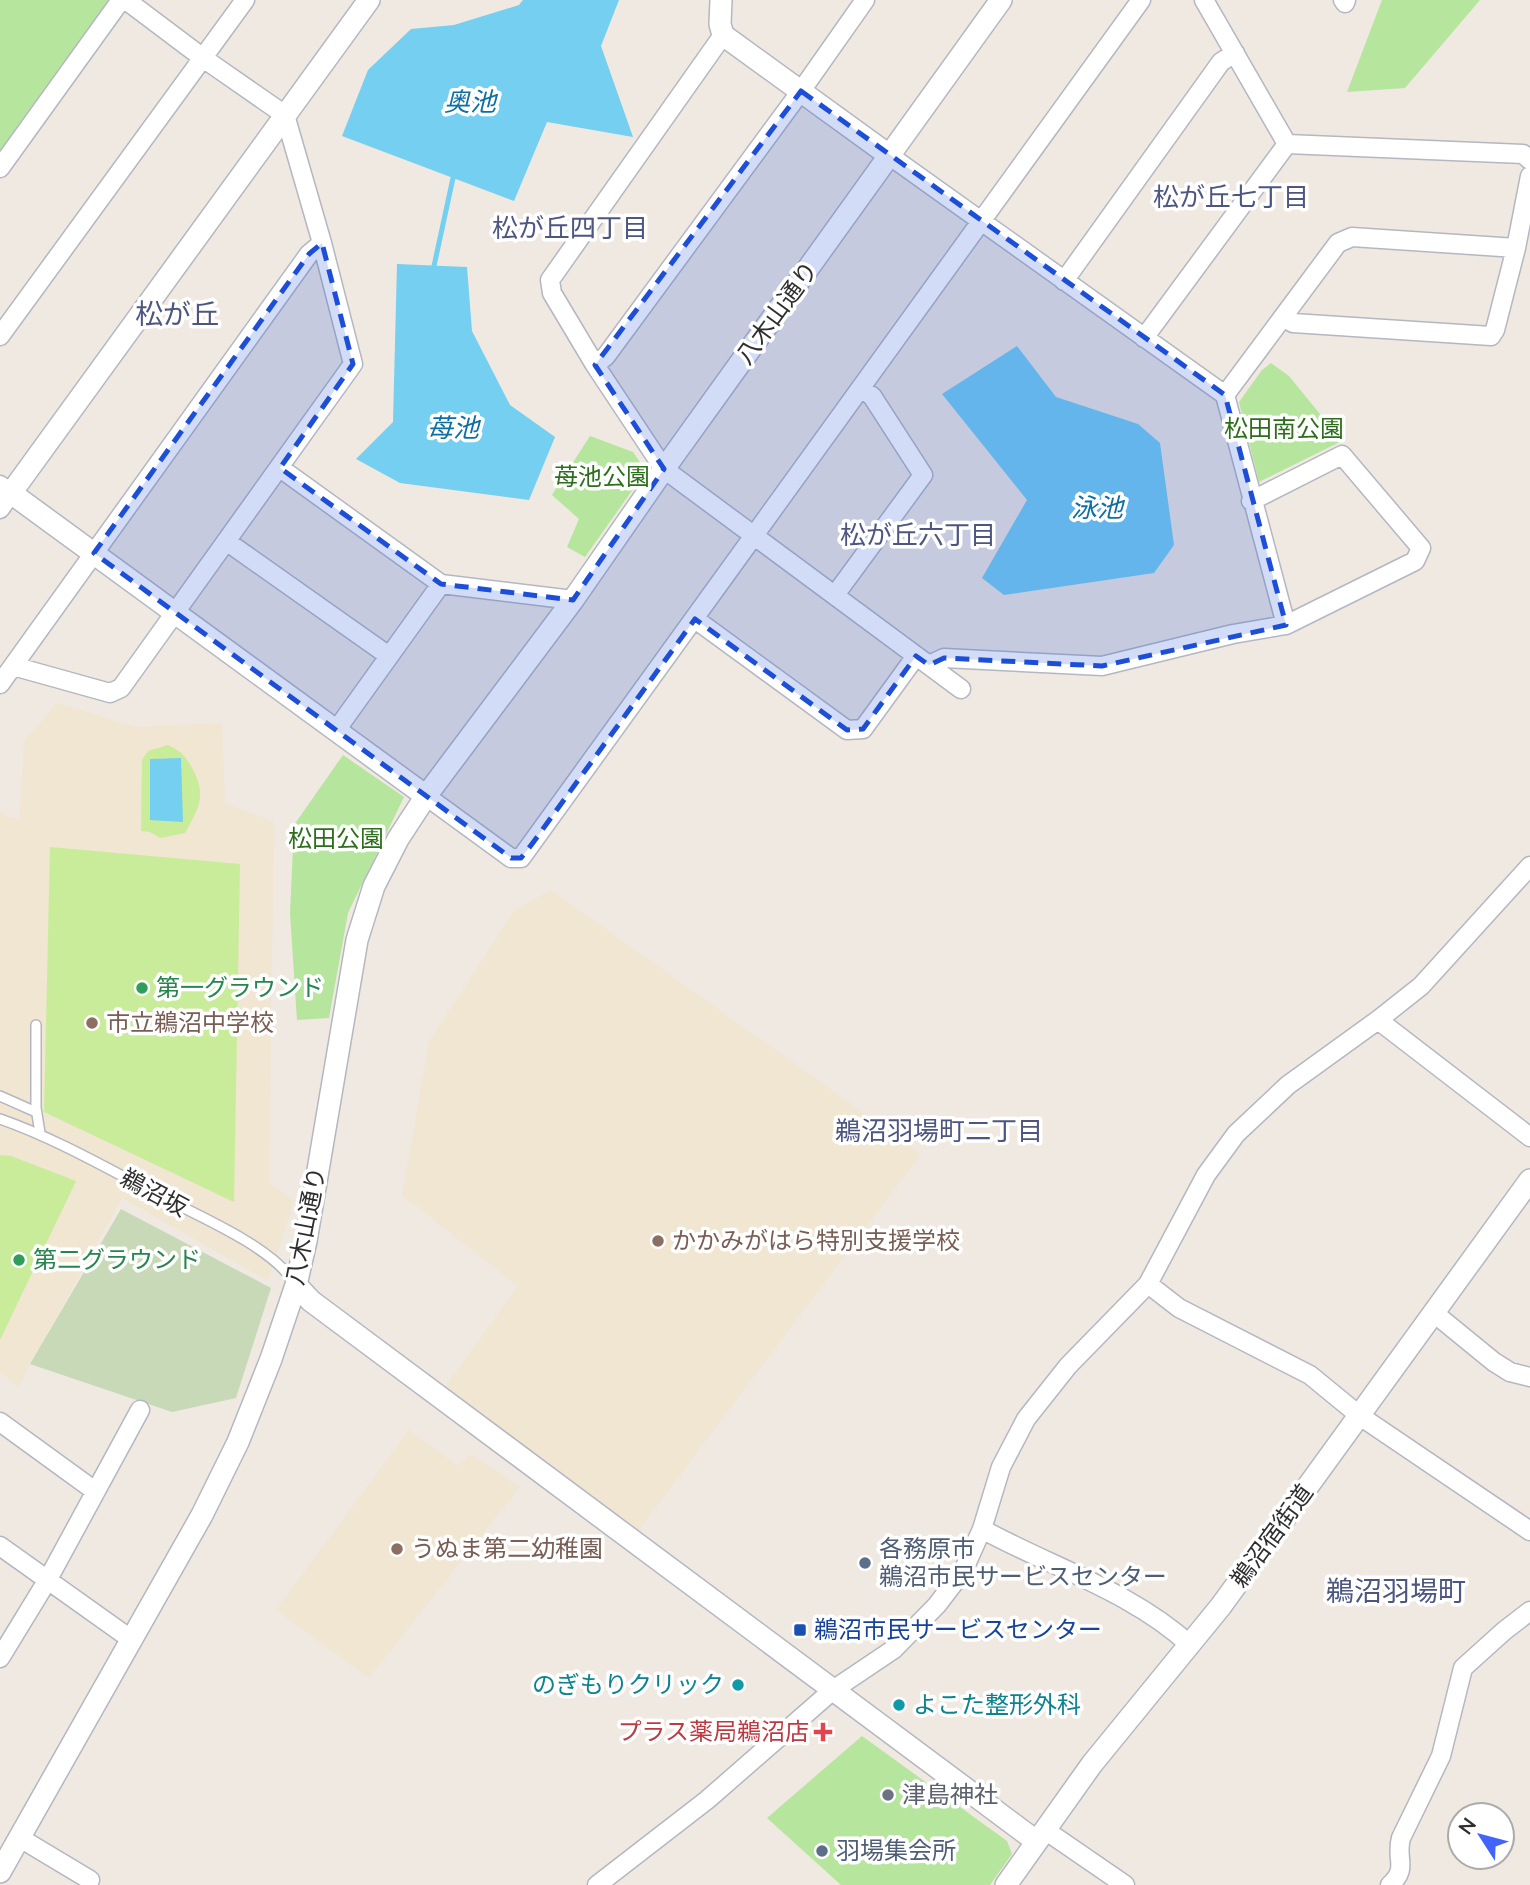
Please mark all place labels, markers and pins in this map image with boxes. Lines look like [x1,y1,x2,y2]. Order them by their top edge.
place label: 第一グラウンド [156,972,324,1001]
marker: 第一グラウンド [134,980,150,996]
place label: 市立鵜沼中学校 [106,1007,274,1036]
marker: 市立鵜沼中学校 [84,1015,100,1031]
place label: かかみがはら特別支援学校 [672,1225,960,1254]
marker: かかみがはら特別支援学校 [650,1233,666,1249]
place label: 第二グラウンド [33,1244,201,1273]
marker: 第二グラウンド [11,1252,27,1268]
place label: うぬま第二幼稚園 [411,1533,603,1562]
place label: 各務原市 鵜沼市民サービスセンター [879,1533,1167,1590]
marker: うぬま第二幼稚園 [389,1541,405,1557]
marker: 各務原市 鵜沼市民サービスセンター [857,1555,873,1571]
place label: 鵜沼市民サービスセンター [814,1614,1102,1643]
marker: 鵜沼市民サービスセンター [792,1622,808,1638]
place label: のぎもりクリック [532,1669,724,1698]
marker: のぎもりクリック [730,1677,746,1693]
place label: よこた整形外科 [913,1689,1081,1718]
marker: よこた整形外科 [891,1697,907,1713]
place label: プラス薬局鵜沼店 [617,1716,809,1745]
marker: プラス薬局鵜沼店 [815,1724,831,1740]
place label: 津島神社 [902,1779,998,1808]
marker: 津島神社 [880,1787,896,1803]
place label: 羽場集会所 [836,1835,956,1864]
marker: 羽場集会所 [814,1843,830,1859]

